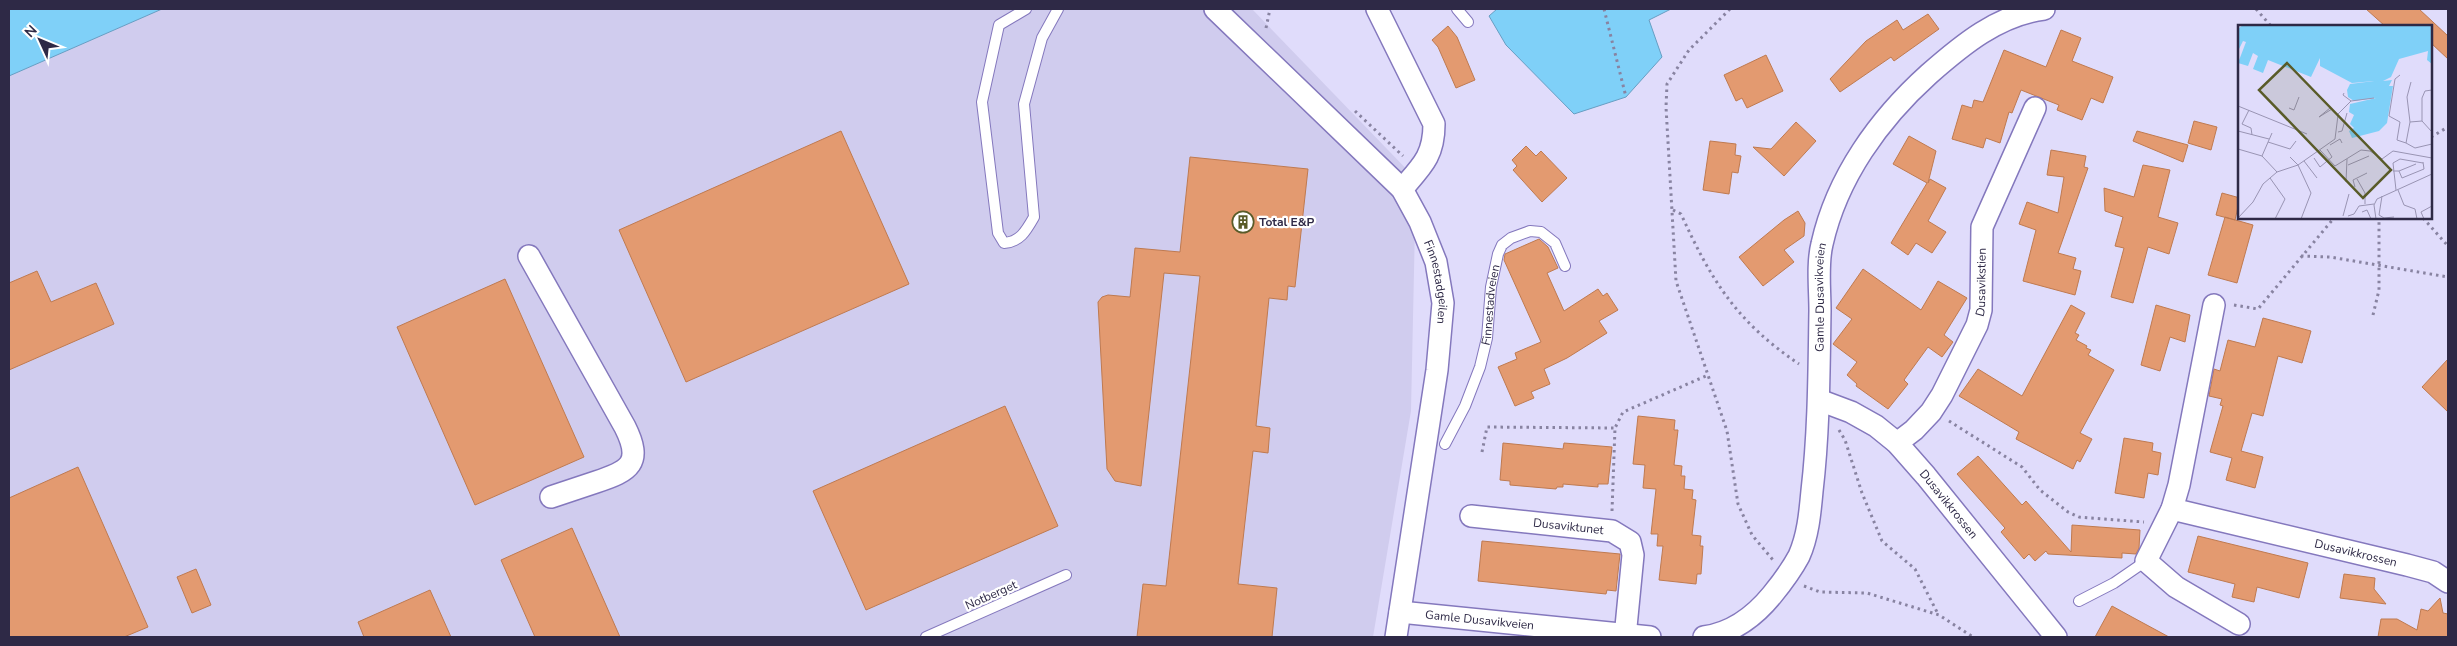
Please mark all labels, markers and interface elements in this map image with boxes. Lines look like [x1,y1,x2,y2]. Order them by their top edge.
north arrow [15,15,65,65]
text: N [21,21,41,42]
inset map [2238,25,2432,219]
building icon: Total E&P [1231,210,1255,234]
place label: Total E&P [1259,214,1314,230]
street label: Finnestadgeilen [1420,238,1451,325]
street label: Gamle Dusavikveien [1811,241,1830,352]
street label: Dusavikstien [1972,248,1990,318]
street label: Finnestadveien [1478,263,1504,347]
street label: Dusavikkrossen [1916,466,1982,542]
street label: Dusaviktunet [1532,515,1605,538]
street label: Dusavikkrossen [2313,535,2399,570]
street label: Notberget [963,576,1020,613]
street label: Gamle Dusavikveien [1424,607,1535,633]

